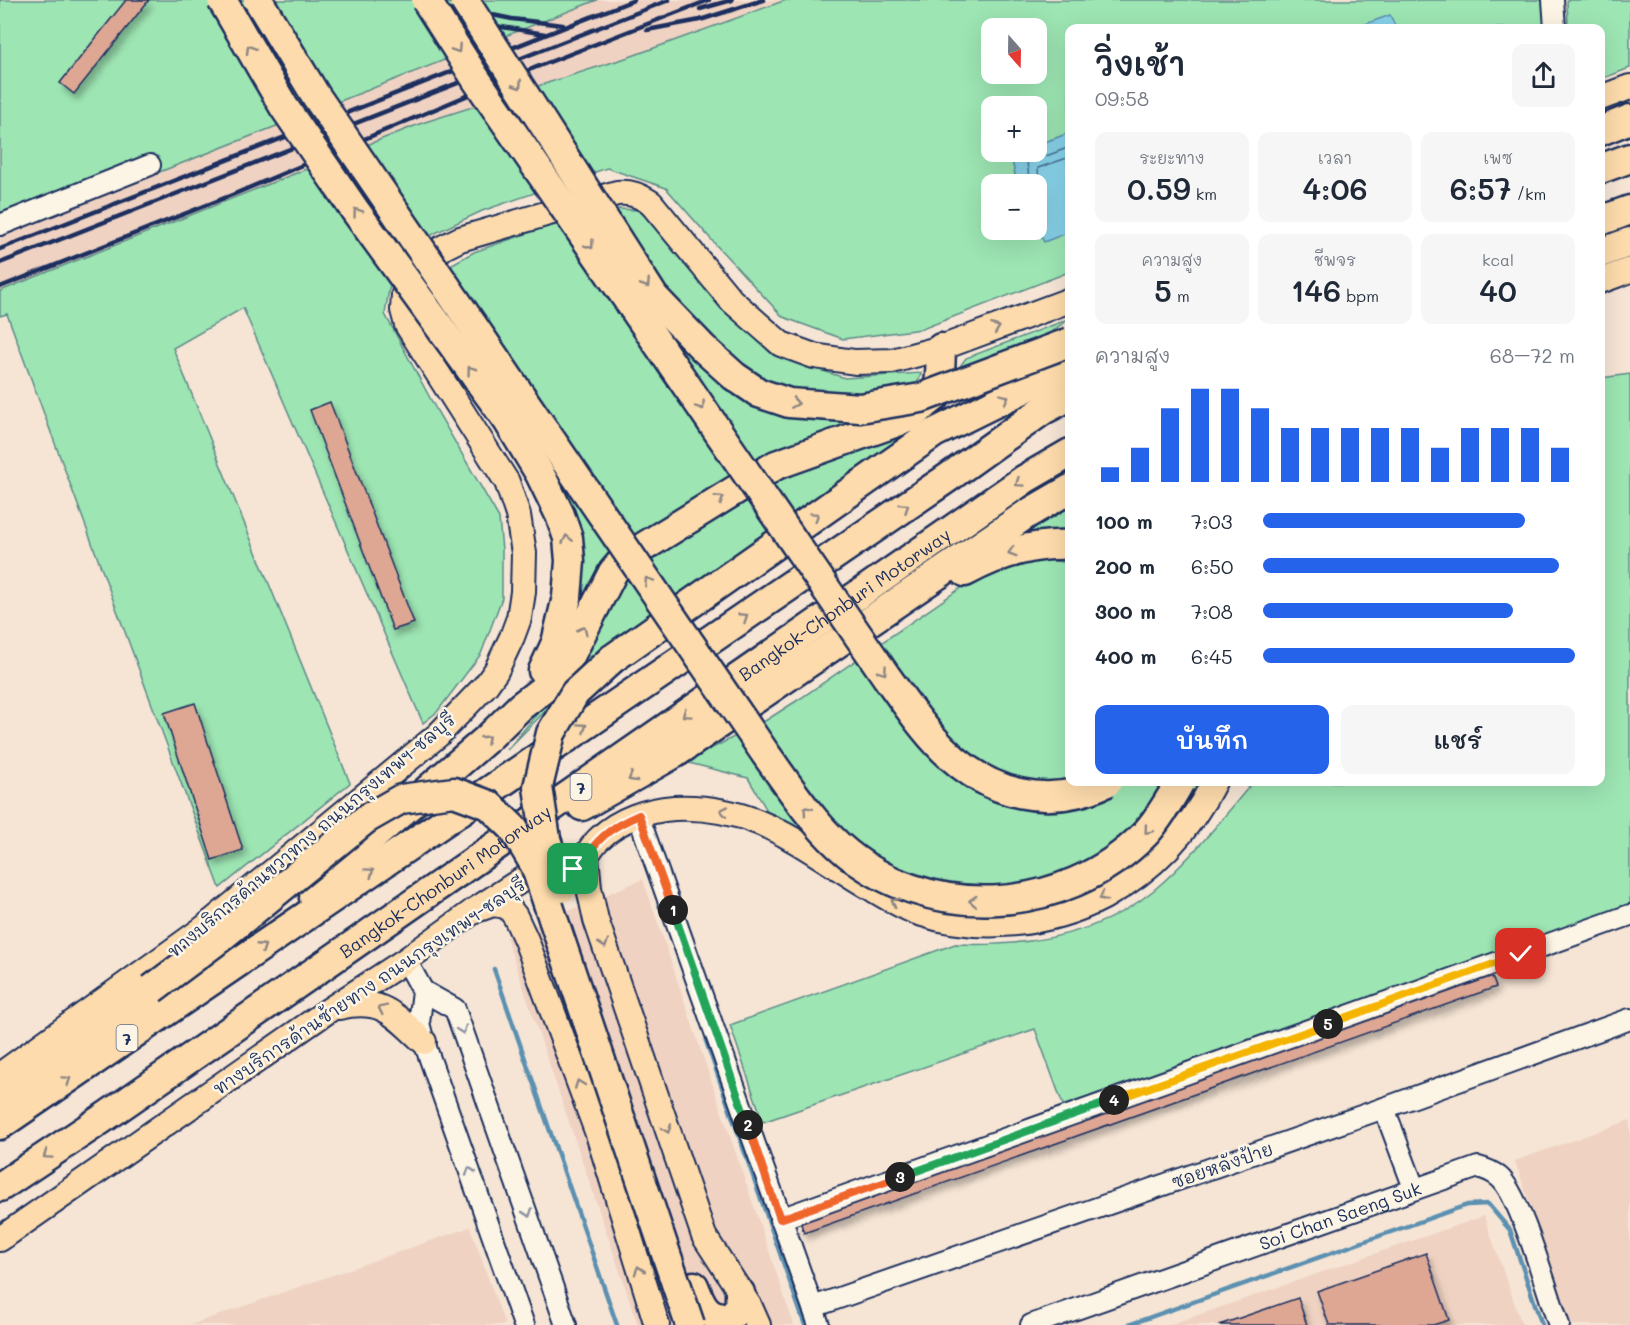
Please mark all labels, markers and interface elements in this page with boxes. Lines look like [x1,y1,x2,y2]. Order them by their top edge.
north arrow [981,18,1047,84]
map controls [981,18,1047,240]
text: วิ่งเช้า [1095,41,1186,84]
one-way arrow [450,42,461,53]
button: share [1512,44,1575,107]
one-way arrow [246,45,257,55]
one-way arrow [511,78,522,89]
text: 09:58 [1095,85,1149,111]
button: + [981,96,1047,162]
text: ระยะทาง [1140,147,1204,168]
text: เวลา [1318,147,1352,168]
text: เพซ [1484,147,1512,168]
text: 0.59 [1127,168,1191,208]
text: 4:06 [1302,168,1368,208]
text: 6:57 [1450,168,1512,208]
button: − [981,174,1047,240]
text: km [1191,183,1217,204]
text: /km [1512,183,1546,204]
one-way arrow [353,208,364,219]
one-way arrow [583,239,594,250]
text: ความสูง [1142,249,1202,270]
text: ชีพจร [1314,249,1356,270]
text: kcal [1482,249,1514,270]
text: 5 [1154,270,1172,310]
text: 146 [1291,270,1341,310]
text: 40 [1479,270,1517,310]
one-way arrow [639,278,651,288]
text: m [1172,285,1190,306]
text: bpm [1341,285,1379,306]
one-way arrow [990,322,1001,335]
text: ความสูง [1095,342,1170,368]
text: 68–72 m [1490,342,1575,368]
one-way arrow [467,366,478,377]
one-way arrow [998,393,1009,405]
one-way arrow [789,396,799,409]
one-way arrow [694,399,705,410]
one-way arrow [1015,476,1026,487]
one-way arrow [714,495,724,507]
one-way arrow [899,503,910,514]
text: 100 m [1095,508,1153,534]
text: 7:03 [1191,508,1232,534]
one-way arrow [808,512,819,523]
street label: Bangkok-Chonburi Motorway [734,522,955,686]
one-way arrow [561,534,574,544]
one-way arrow [1007,545,1018,557]
text: 200 m [1095,553,1155,579]
text: 6:50 [1191,553,1233,579]
one-way arrow [644,577,655,588]
text: 300 m [1095,598,1156,624]
text: 7:08 [1191,598,1233,624]
one-way arrow [737,613,748,624]
one-way arrow [576,625,588,636]
text: 400 m [1095,643,1156,669]
text: 6:45 [1191,643,1233,669]
one-way arrow [876,664,887,675]
button: บันทึก [1095,705,1329,774]
button: แชร์ [1341,705,1575,774]
street label: ทางบริการด้านขวาทาง ถนนกรุงเทพฯ-ชลบุรี [162,707,462,964]
one-way arrow [682,707,693,718]
one-way arrow [576,723,587,734]
one-way arrow [480,735,490,746]
one-way arrow [628,771,638,782]
road number: 7 [570,774,592,800]
street label: Bangkok-Chonburi Motorway [334,799,556,963]
one-way arrow [719,805,729,818]
one-way arrow [803,806,814,817]
one-way arrow [1144,823,1155,834]
pin [547,843,598,894]
icon: arrive [556,852,589,885]
one-way arrow [363,868,374,879]
street label: ทางบริการด้านซ้ายทาง ถนนกรุงเทพฯ-ชลบุรี [208,872,531,1102]
one-way arrow [1099,890,1109,901]
one-way arrow [968,894,977,907]
pin: 1 [658,895,688,925]
one-way arrow [891,897,902,909]
text: 1 [669,899,677,920]
pin [1495,928,1546,979]
icon: check [1504,937,1537,970]
one-way arrow [597,938,609,949]
one-way arrow [256,942,266,954]
one-way arrow [377,1004,388,1016]
pin: 5 [1313,1009,1343,1039]
text: 5 [1323,1013,1333,1034]
one-way arrow [455,1024,467,1035]
road number: 7 [116,1025,138,1051]
one-way arrow [60,1076,71,1087]
one-way arrow [574,1079,587,1090]
pin: 4 [1099,1085,1129,1115]
text: 4 [1109,1089,1119,1110]
pin: 2 [733,1110,763,1140]
text: 2 [744,1114,752,1135]
one-way arrow [660,1123,673,1134]
street label: ซอยหลังป้าย [1168,1136,1276,1194]
one-way arrow [43,1148,53,1160]
pin: 3 [885,1162,915,1192]
one-way arrow [464,1166,477,1177]
text: 3 [895,1166,905,1187]
street label: Soi Chan Saeng Suk [1256,1176,1425,1255]
one-way arrow [520,1208,533,1218]
one-way arrow [634,1265,646,1275]

